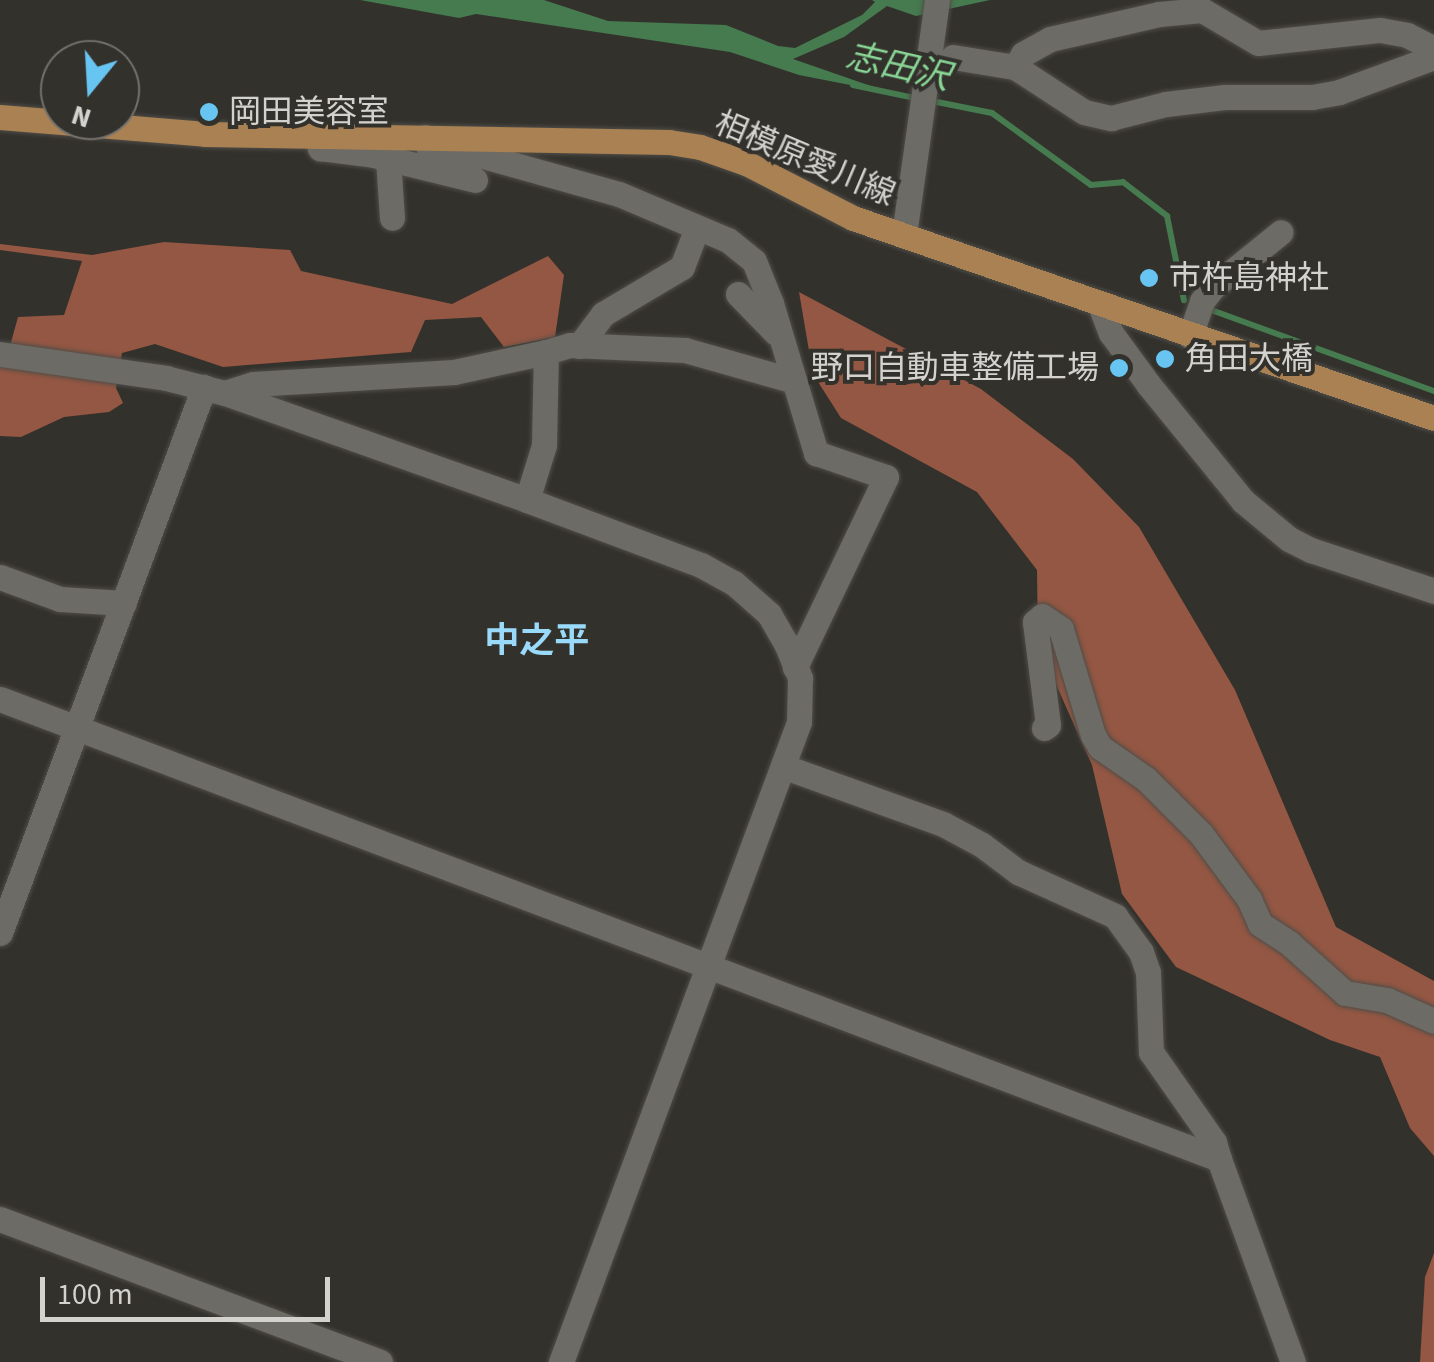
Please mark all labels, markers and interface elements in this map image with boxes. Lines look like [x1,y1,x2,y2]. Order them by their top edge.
water label: 志田沢 [842,35,954,99]
north arrow [40,40,140,140]
place label: 岡田美容室 [229,93,389,131]
text: N [66,95,96,139]
marker: 岡田美容室 [198,101,220,123]
street label: 相模原愛川線 [709,104,901,214]
place label: 市杵島神社 [1169,259,1329,297]
marker: 市杵島神社 [1138,267,1160,289]
place label: 角田大橋 [1185,340,1313,378]
marker: 角田大橋 [1154,348,1176,370]
place label: 野口自動車整備工場 [811,349,1099,387]
marker: 野口自動車整備工場 [1108,357,1130,379]
district label: 中之平 [485,620,589,662]
scale bar [45,1257,335,1319]
text: 100 m [57,1273,133,1316]

